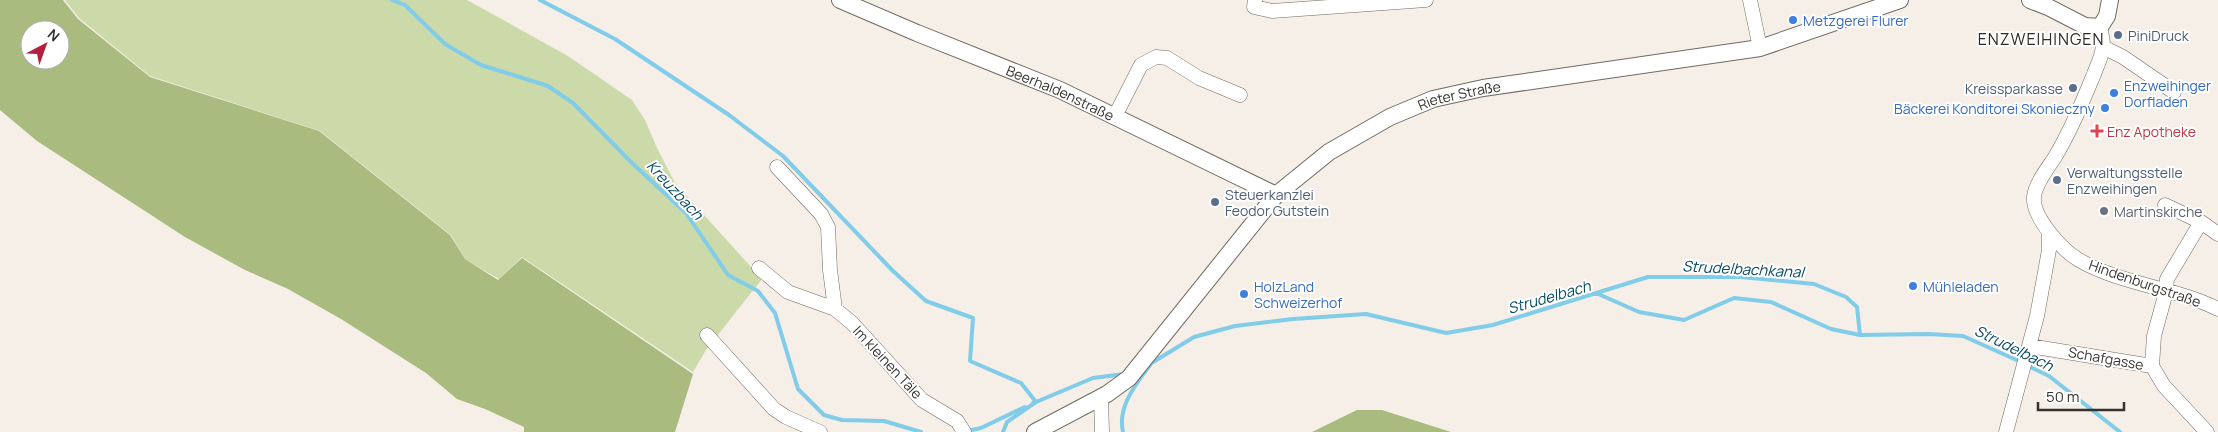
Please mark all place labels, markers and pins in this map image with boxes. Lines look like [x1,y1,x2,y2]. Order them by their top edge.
place label: Metzgerei Flurer [1803,11,1908,30]
marker: Metzgerei Flurer [1787,14,1799,26]
place label: PiniDruck [2128,26,2190,45]
marker: PiniDruck [2112,29,2124,41]
place label: Enzweihinger Dorfladen [2124,76,2211,111]
place label: Kreissparkasse [1965,79,2063,98]
marker: Kreissparkasse [2067,82,2079,94]
marker: Enzweihinger Dorfladen [2108,87,2120,99]
place label: Bäckerei Konditorei Skonieczny [1894,99,2096,118]
marker: Bäckerei Konditorei Skonieczny [2099,102,2111,114]
place label: Enz Apotheke [2107,122,2196,141]
marker: Enz Apotheke [2091,125,2103,137]
place label: Verwaltungsstelle Enzweihingen [2067,163,2183,198]
marker: Verwaltungsstelle Enzweihingen [2051,174,2063,186]
place label: Steuerkanzlei Feodor Gutstein [1225,185,1329,220]
marker: Steuerkanzlei Feodor Gutstein [1209,196,1221,208]
place label: Martinskirche [2114,202,2203,221]
marker: Martinskirche [2098,205,2110,217]
place label: HolzLand Schweizerhof [1254,277,1342,312]
place label: Mühleladen [1923,277,1998,296]
marker: Mühleladen [1907,280,1919,292]
marker: HolzLand Schweizerhof [1238,288,1250,300]

